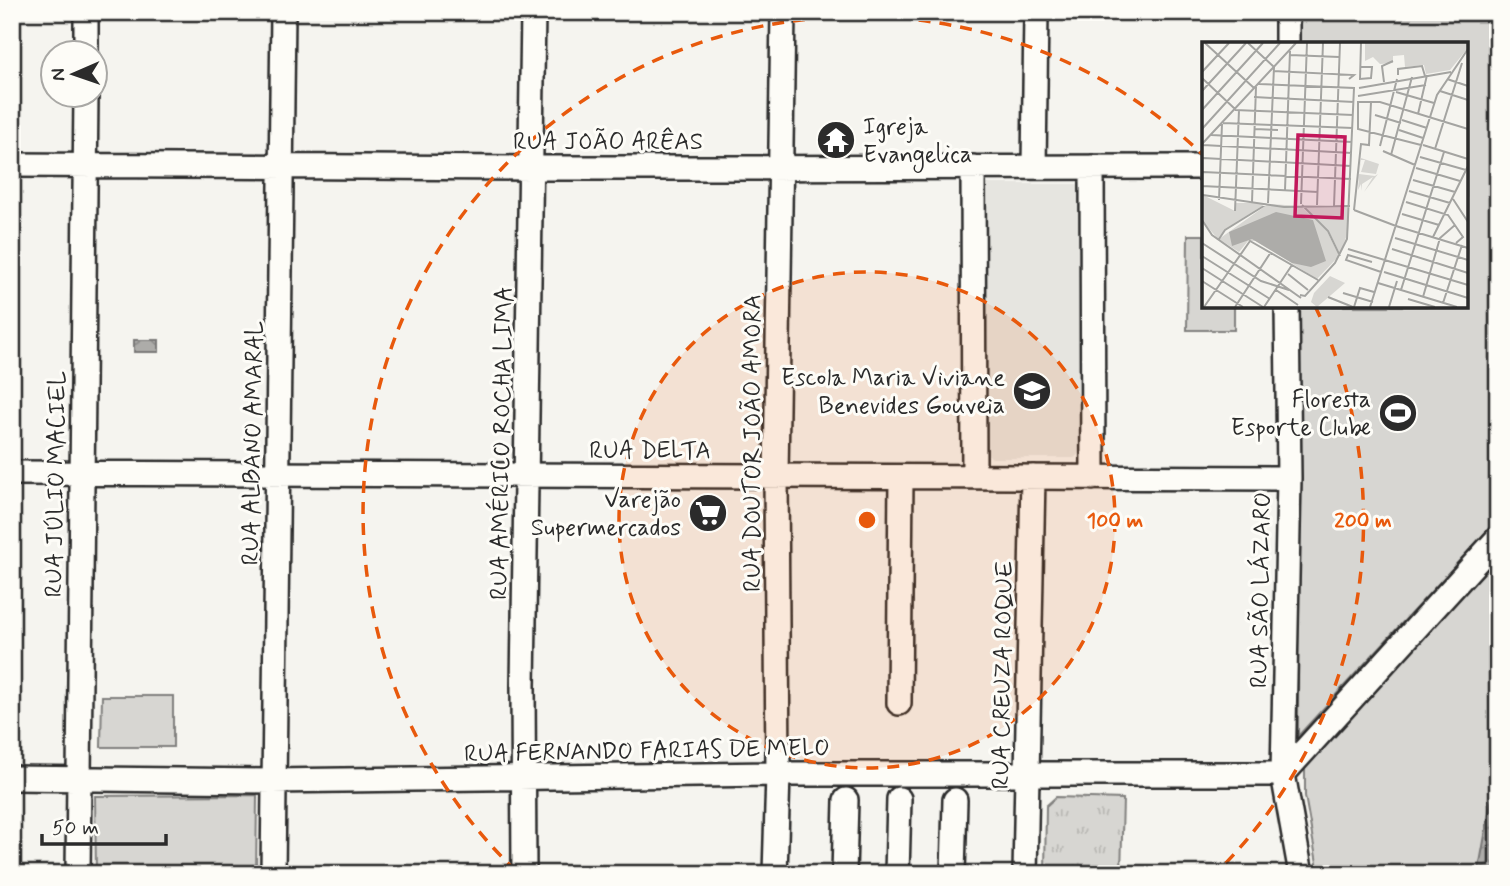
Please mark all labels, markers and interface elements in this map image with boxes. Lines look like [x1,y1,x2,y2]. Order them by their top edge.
north arrow [38,38,108,108]
inset map [1202,42,1468,308]
text: N [46,68,71,81]
place label: Igreja Evangelica [863,112,972,173]
temple icon: Igreja Evangelica [815,119,857,161]
street label: RUA JOÃO ARÊAS [513,127,703,158]
street label: RUA AMÉRICO ROCHA LIMA [482,286,521,600]
street label: RUA DOUTOR JOÃO AMORA [738,294,769,592]
street label: RUA ALBANO AMARAL [236,320,271,566]
place label: Escola Maria Viviane Benevides Gouveia [781,363,1005,422]
street label: RUA JÚLIO MACIEL [39,370,74,598]
school or university icon: Escola Maria Viviane Benevides Gouveia [1011,370,1053,412]
place label: Floresta Esporte Clube [1231,385,1371,444]
sports icon: Floresta Esporte Clube [1377,392,1419,434]
street label: RUA DELTA [589,436,711,467]
place label: Varejão Supermercados [531,485,681,544]
supermarket icon: Varejão Supermercados [687,492,729,534]
street label: RUA SÃO LÁZARO [1243,492,1279,688]
text: 100 m [1087,507,1143,535]
text: 200 m [1334,507,1392,535]
centre of rings [855,508,879,532]
street label: RUA CREUZA ROQUE [986,560,1021,790]
street label: RUA FERNANDO FARIAS DE MELO [464,733,830,770]
scale bar [42,802,166,846]
text: 50 m [52,814,99,842]

